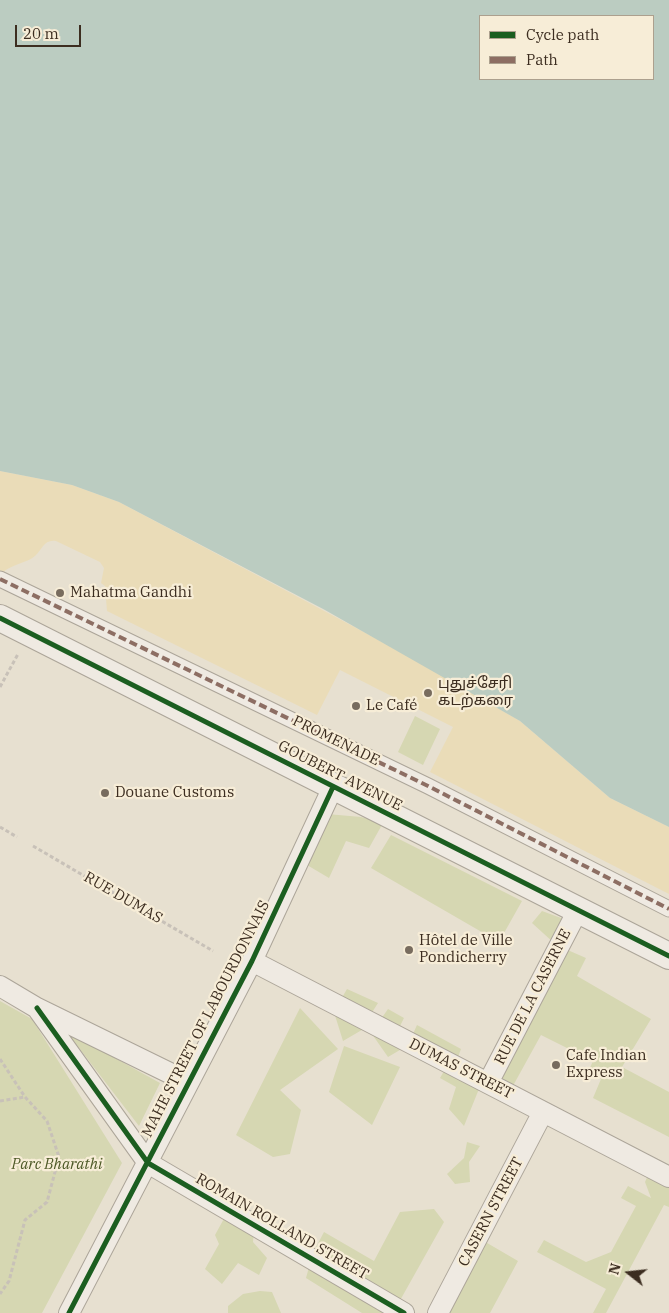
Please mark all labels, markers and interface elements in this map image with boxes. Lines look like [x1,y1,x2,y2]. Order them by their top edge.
scale bar [18,15,84,47]
legend [479,15,654,80]
text: 20 m [23,24,59,43]
text: Cycle path [526,25,599,44]
text: Path [526,50,558,69]
place label: Mahatma Gandhi [70,584,192,602]
marker: Mahatma Gandhi [54,587,66,599]
place label: புதுச்சேரி கடற்கரை [438,675,513,710]
marker: புதுச்சேரி கடற்கரை [422,687,434,699]
place label: Le Café [366,697,417,715]
marker: Le Café [350,700,362,712]
street label: PROMENADE [289,712,383,770]
street label: GOUBERT AVENUE [275,737,405,815]
place label: Douane Customs [115,784,234,802]
marker: Douane Customs [99,787,111,799]
street label: RUE DUMAS [80,868,166,928]
street label: MAHE STREET OF LABOURDONNAIS [138,898,274,1140]
street label: RUE DE LA CASERNE [491,926,575,1068]
place label: Hôtel de Ville Pondicherry [419,932,513,967]
marker: Hôtel de Ville Pondicherry [403,944,415,956]
street label: DUMAS STREET [406,1035,516,1103]
place label: Cafe Indian Express [566,1047,647,1082]
marker: Cafe Indian Express [550,1059,562,1071]
street label: CASERN STREET [455,1154,527,1270]
park label: Parc Bharathi [12,1156,102,1174]
street label: ROMAIN ROLLAND STREET [192,1170,372,1284]
north arrow [604,1248,654,1298]
text: N [604,1261,625,1277]

